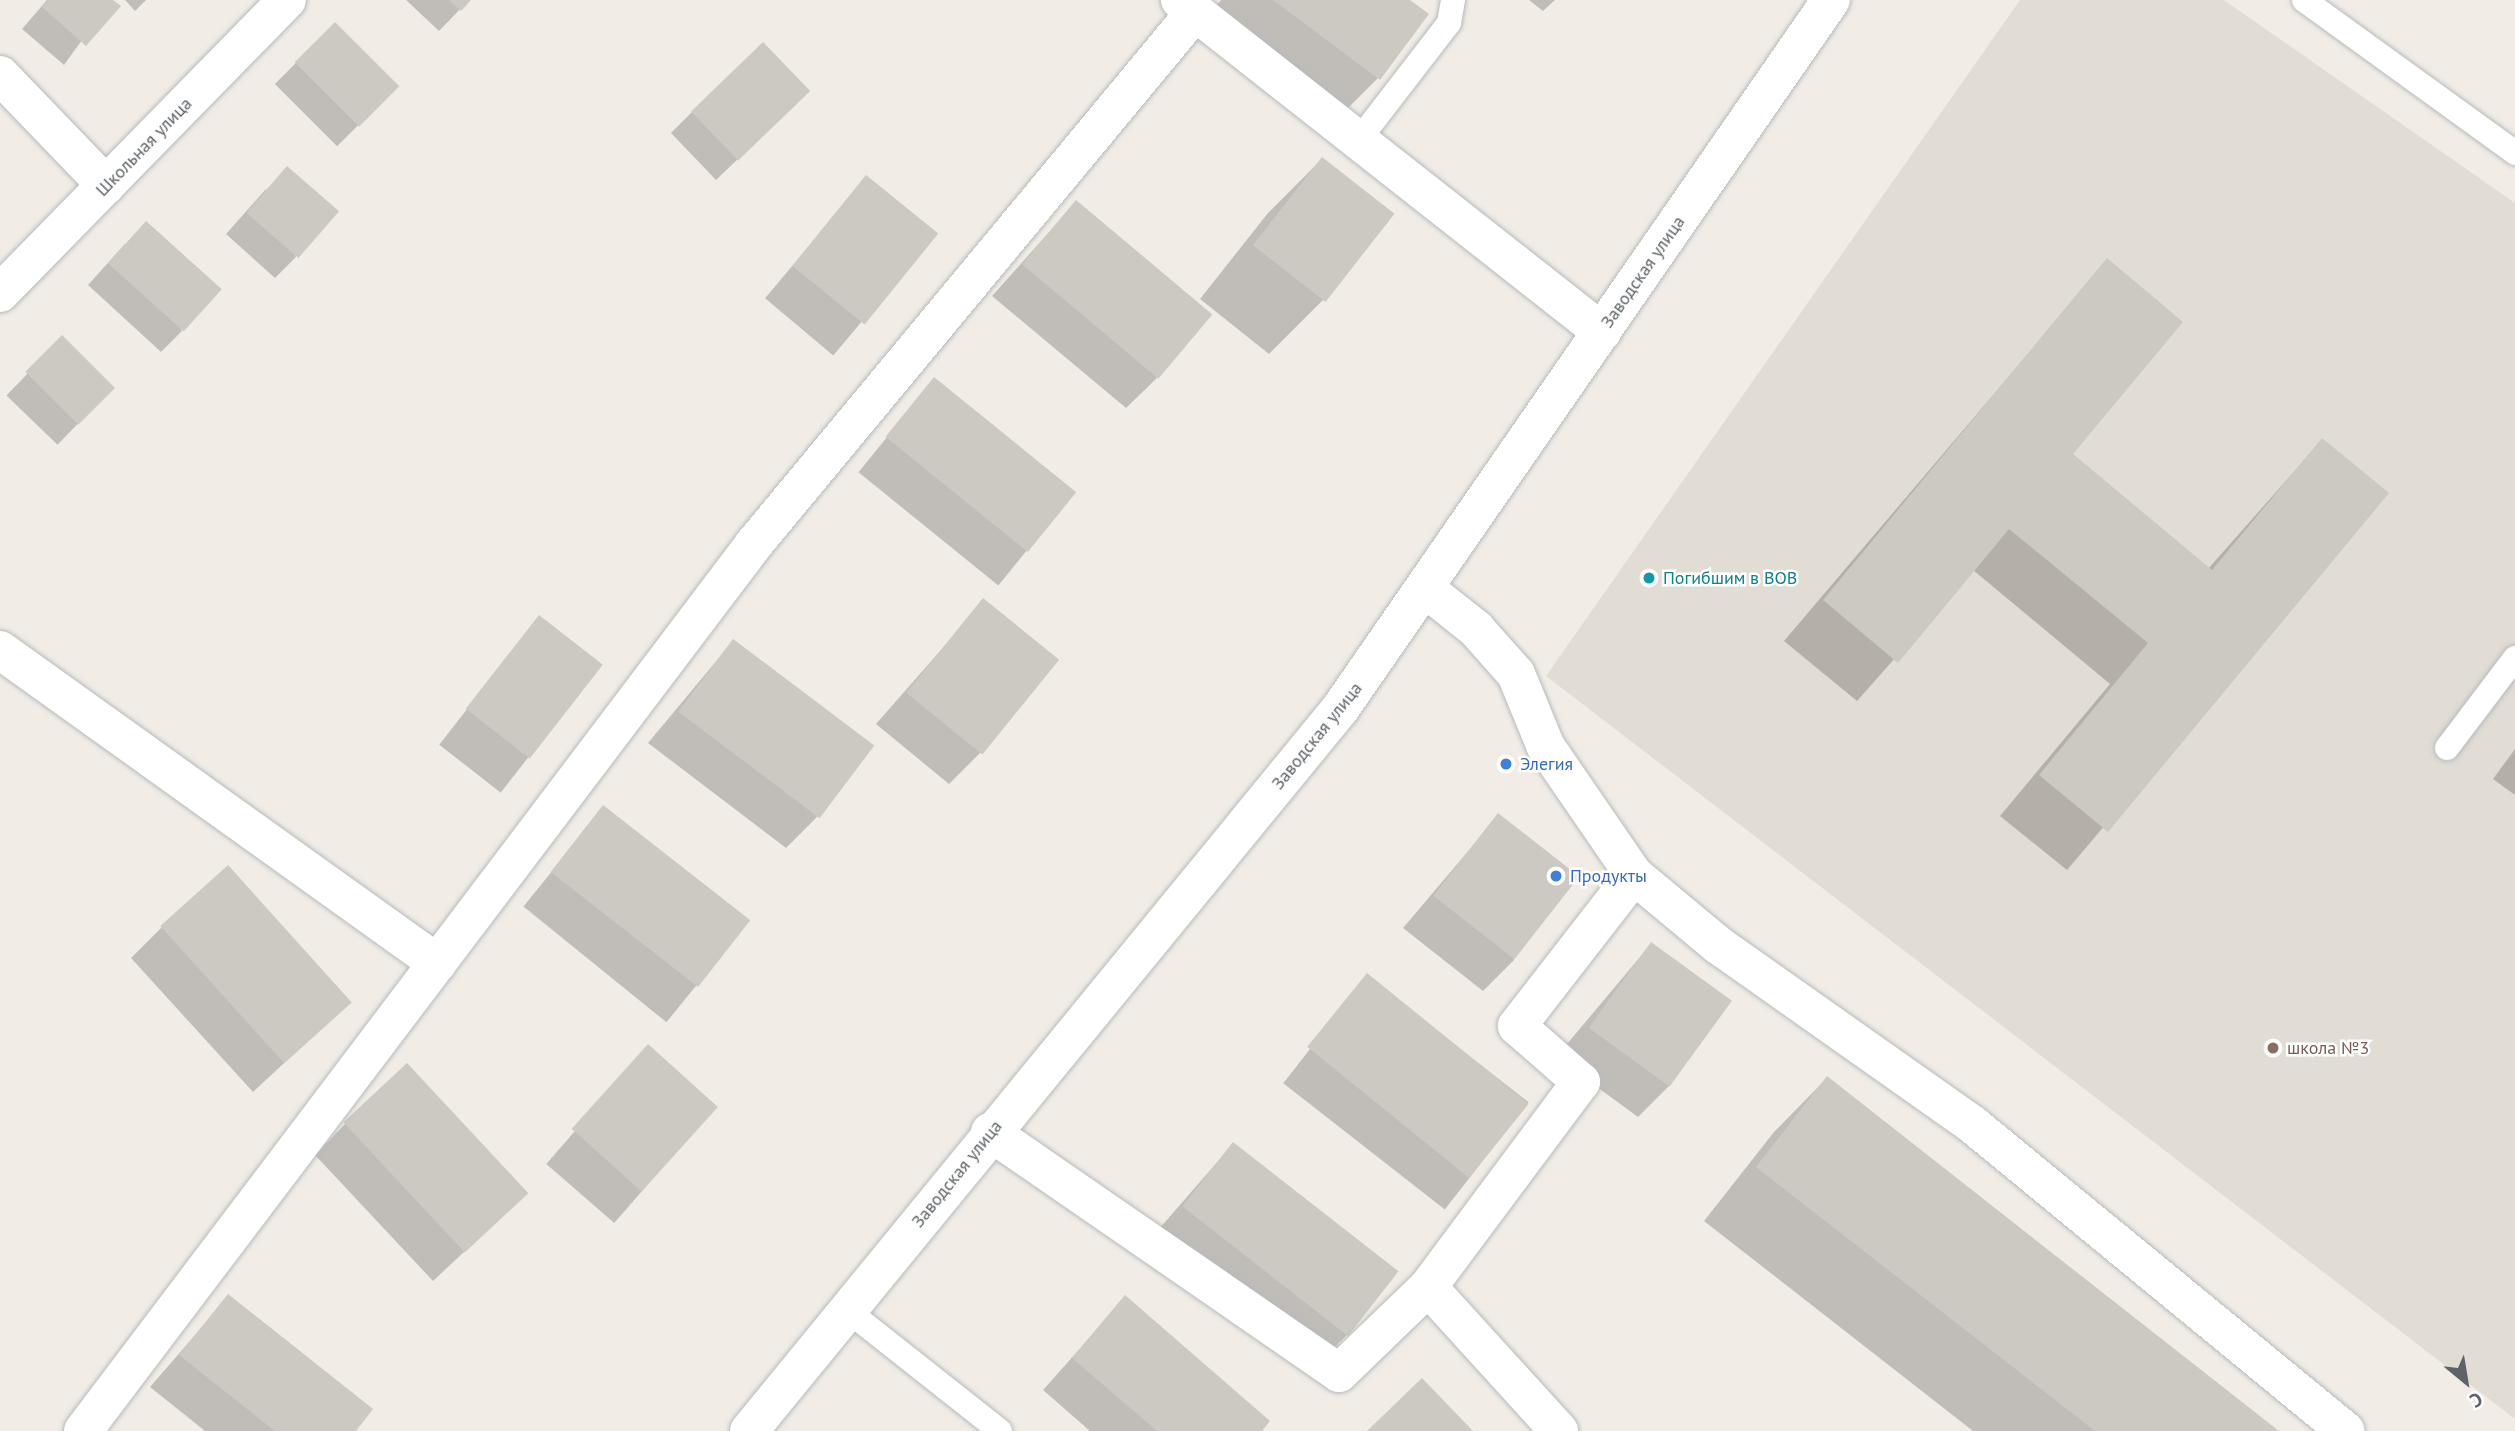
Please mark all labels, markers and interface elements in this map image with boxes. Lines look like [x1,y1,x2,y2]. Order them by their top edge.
street label: Школьная улица [91,93,197,201]
street label: Заводская улица [1596,212,1690,332]
place label: Погибшим в ВОВ [1663,567,1797,589]
marker: Погибшим в ВОВ [1641,570,1657,586]
street label: Заводская улица [1267,678,1367,794]
place label: Элегия [1520,753,1573,775]
marker: Элегия [1498,756,1514,772]
place label: Продукты [1570,865,1647,887]
marker: Продукты [1548,868,1564,884]
place label: школа №3 [2287,1037,2369,1059]
marker: школа №3 [2265,1040,2281,1056]
street label: Заводская улица [907,1116,1007,1232]
north arrow [2431,1347,2501,1417]
text: С [2466,1387,2487,1413]

